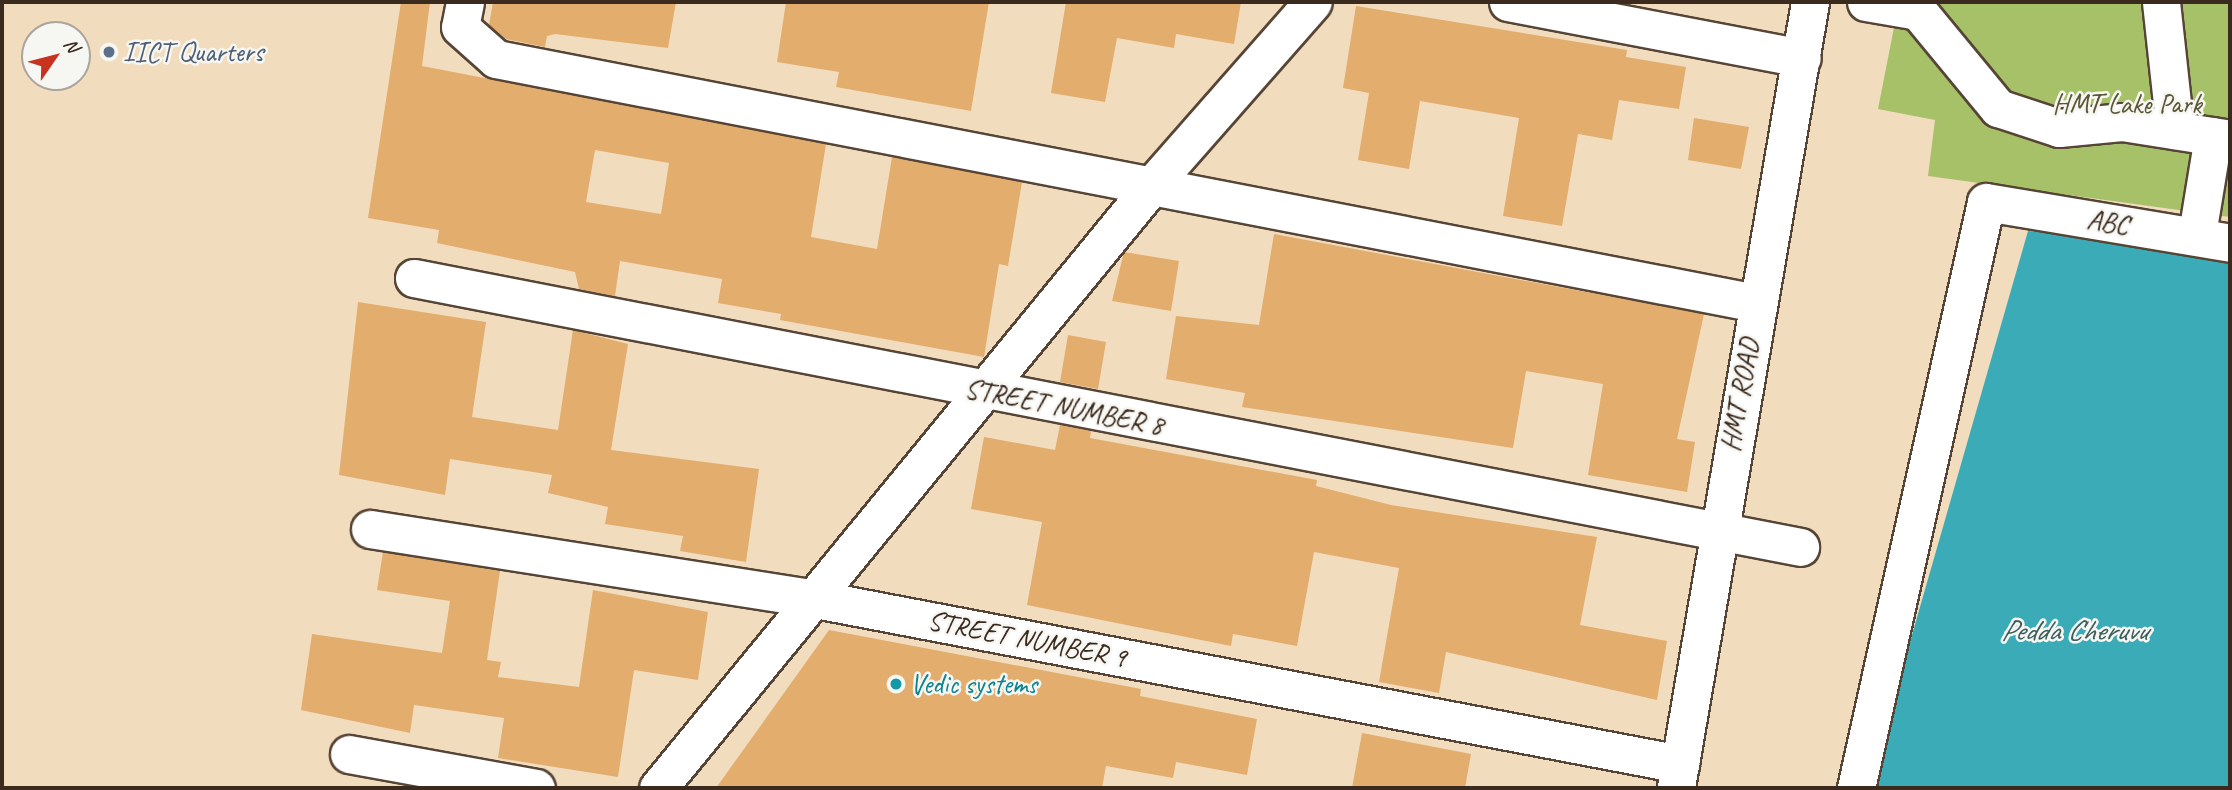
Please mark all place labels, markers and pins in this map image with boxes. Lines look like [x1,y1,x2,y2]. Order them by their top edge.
place label: IICT Quarters [123,35,262,69]
marker: IICT Quarters [101,44,117,60]
place label: Vedic systems [910,667,1039,701]
marker: Vedic systems [888,676,904,692]

